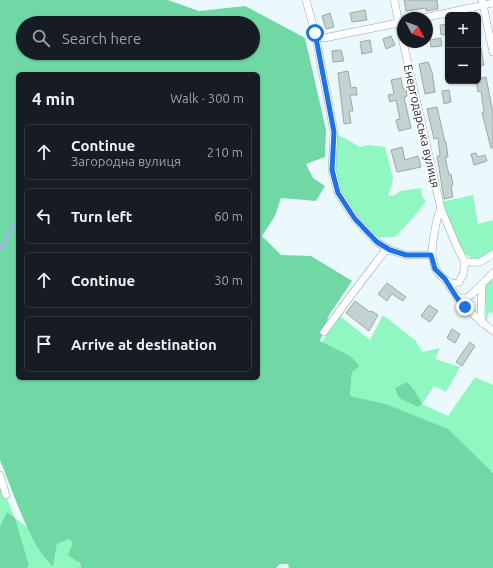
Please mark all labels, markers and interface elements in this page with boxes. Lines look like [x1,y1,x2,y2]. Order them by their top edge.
north arrow [397,12,433,48]
map controls [445,12,481,84]
button: + [445,12,481,48]
search box [16,16,260,60]
route start [306,24,324,42]
icon: search [30,27,52,49]
text: Search here [62,30,141,47]
button: − [445,48,481,84]
street label: Енергодарська вулиця [401,63,443,189]
text: 4 min [32,89,75,108]
text: Walk · 300 m [170,91,244,105]
text: Continue [71,137,135,154]
icon: ahead [33,141,55,163]
text: 210 m [207,145,243,159]
text: Загородна вулиця [71,154,181,168]
icon: left [33,205,55,227]
text: Turn left [71,208,132,225]
text: 60 m [214,209,243,223]
icon: ahead [33,269,55,291]
text: Continue [71,272,135,289]
text: 30 m [214,273,243,287]
route end [456,298,474,316]
icon: arrive [33,333,55,355]
text: Arrive at destination [71,336,217,353]

